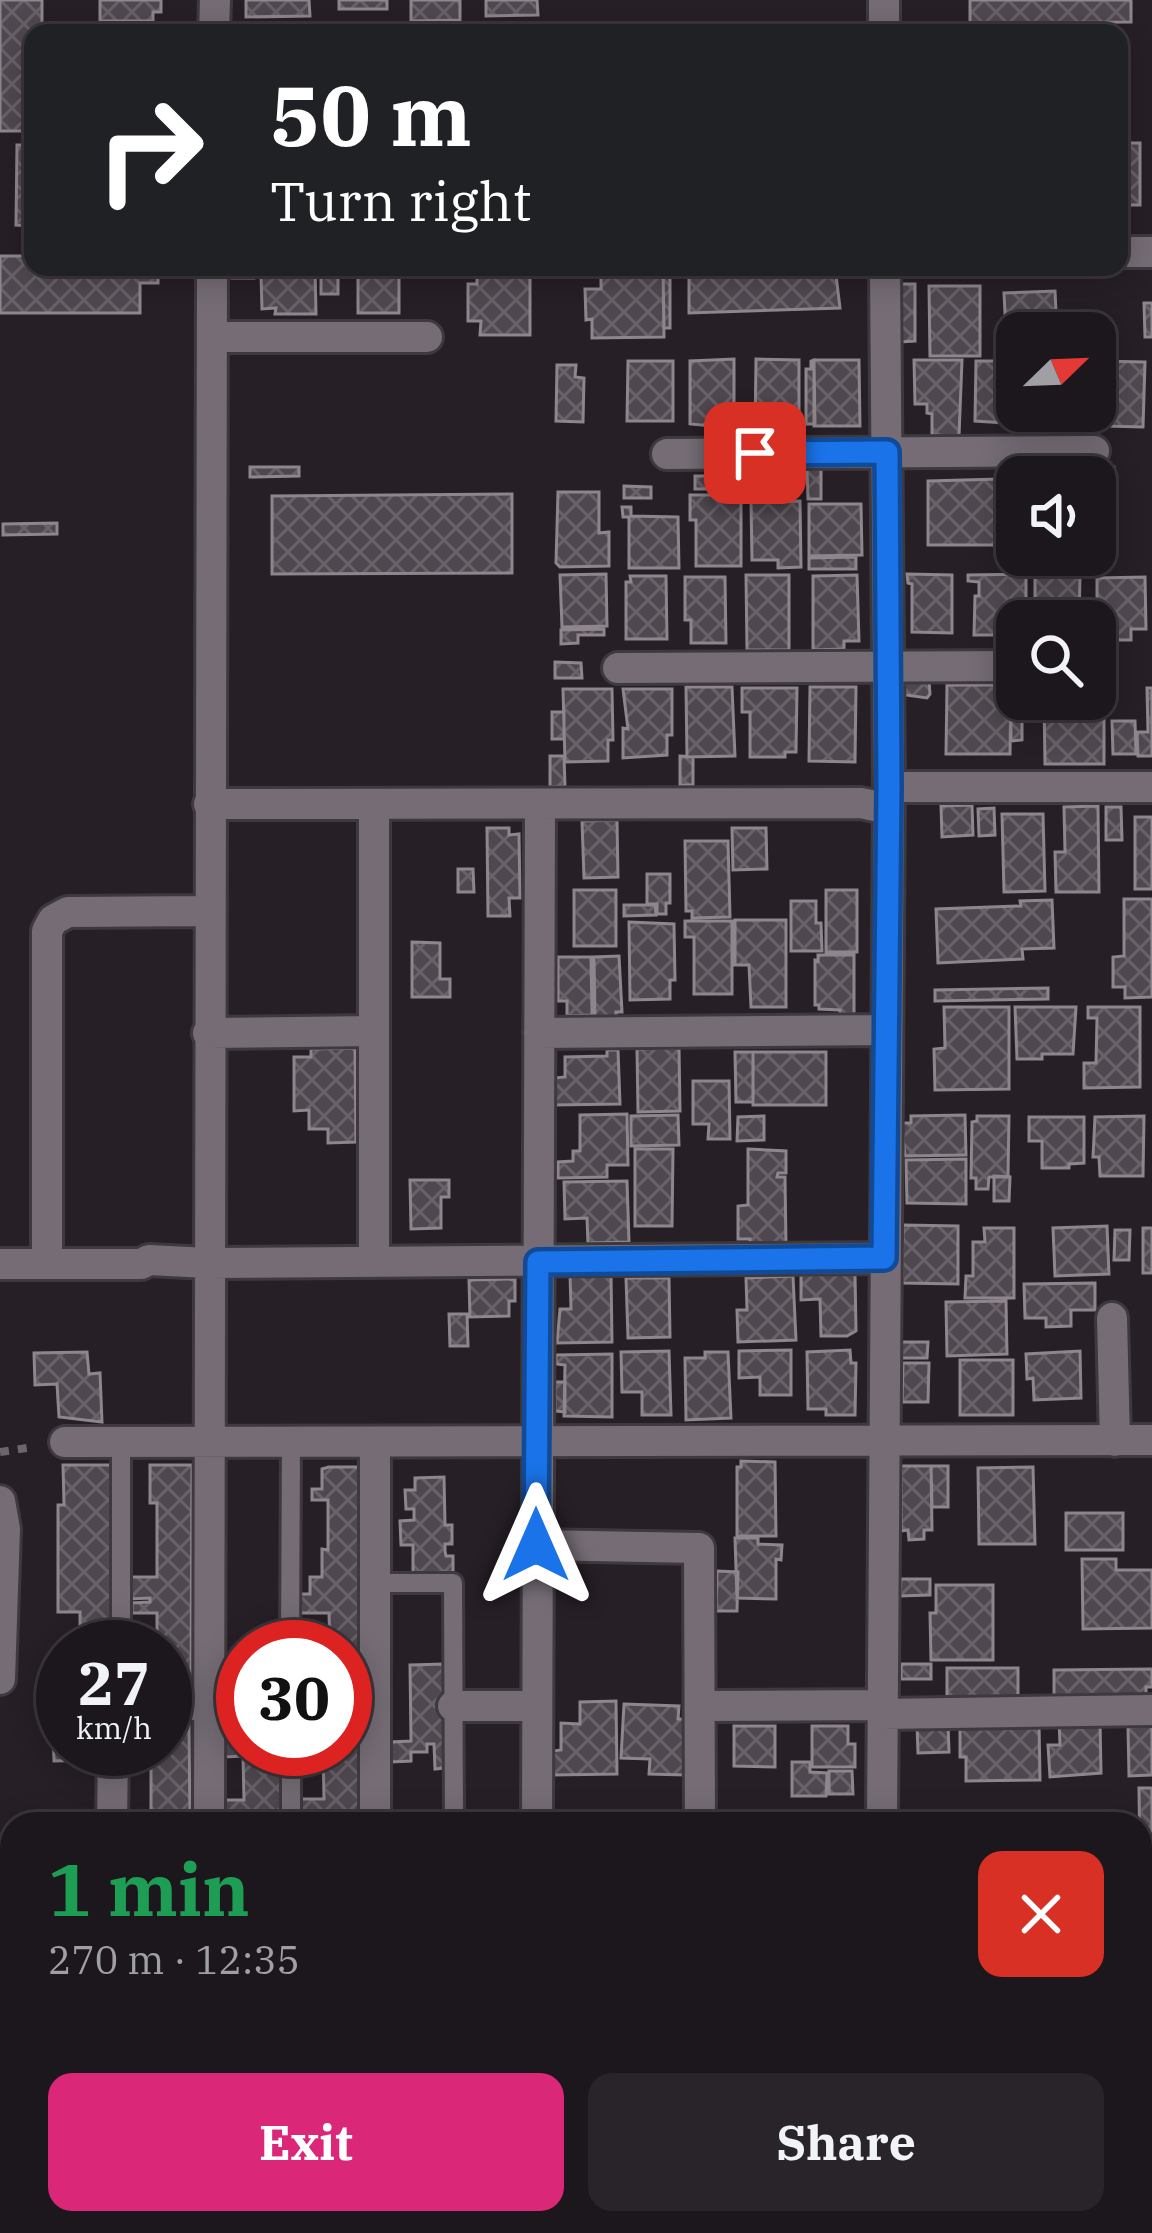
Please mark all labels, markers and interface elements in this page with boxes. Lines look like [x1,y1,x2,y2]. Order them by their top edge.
text: 50 m [270,60,472,169]
icon: right [72,72,228,228]
text: Turn right [270,166,532,236]
north arrow [996,312,1116,432]
map controls [996,312,1116,720]
pin [704,402,806,504]
icon: arrive [722,420,788,486]
button: sound [996,456,1116,576]
button: search [996,600,1116,720]
position arrow [473,1482,599,1608]
speed limit sign: 30 [216,1620,372,1776]
text: 27 [78,1643,150,1722]
text: km/h [76,1708,152,1747]
text: 1 min [48,1842,250,1936]
button: close [978,1851,1104,1977]
text: 270 m · 12:35 [48,1934,300,1985]
button: Exit [48,2073,564,2211]
button: Share [588,2073,1104,2211]

